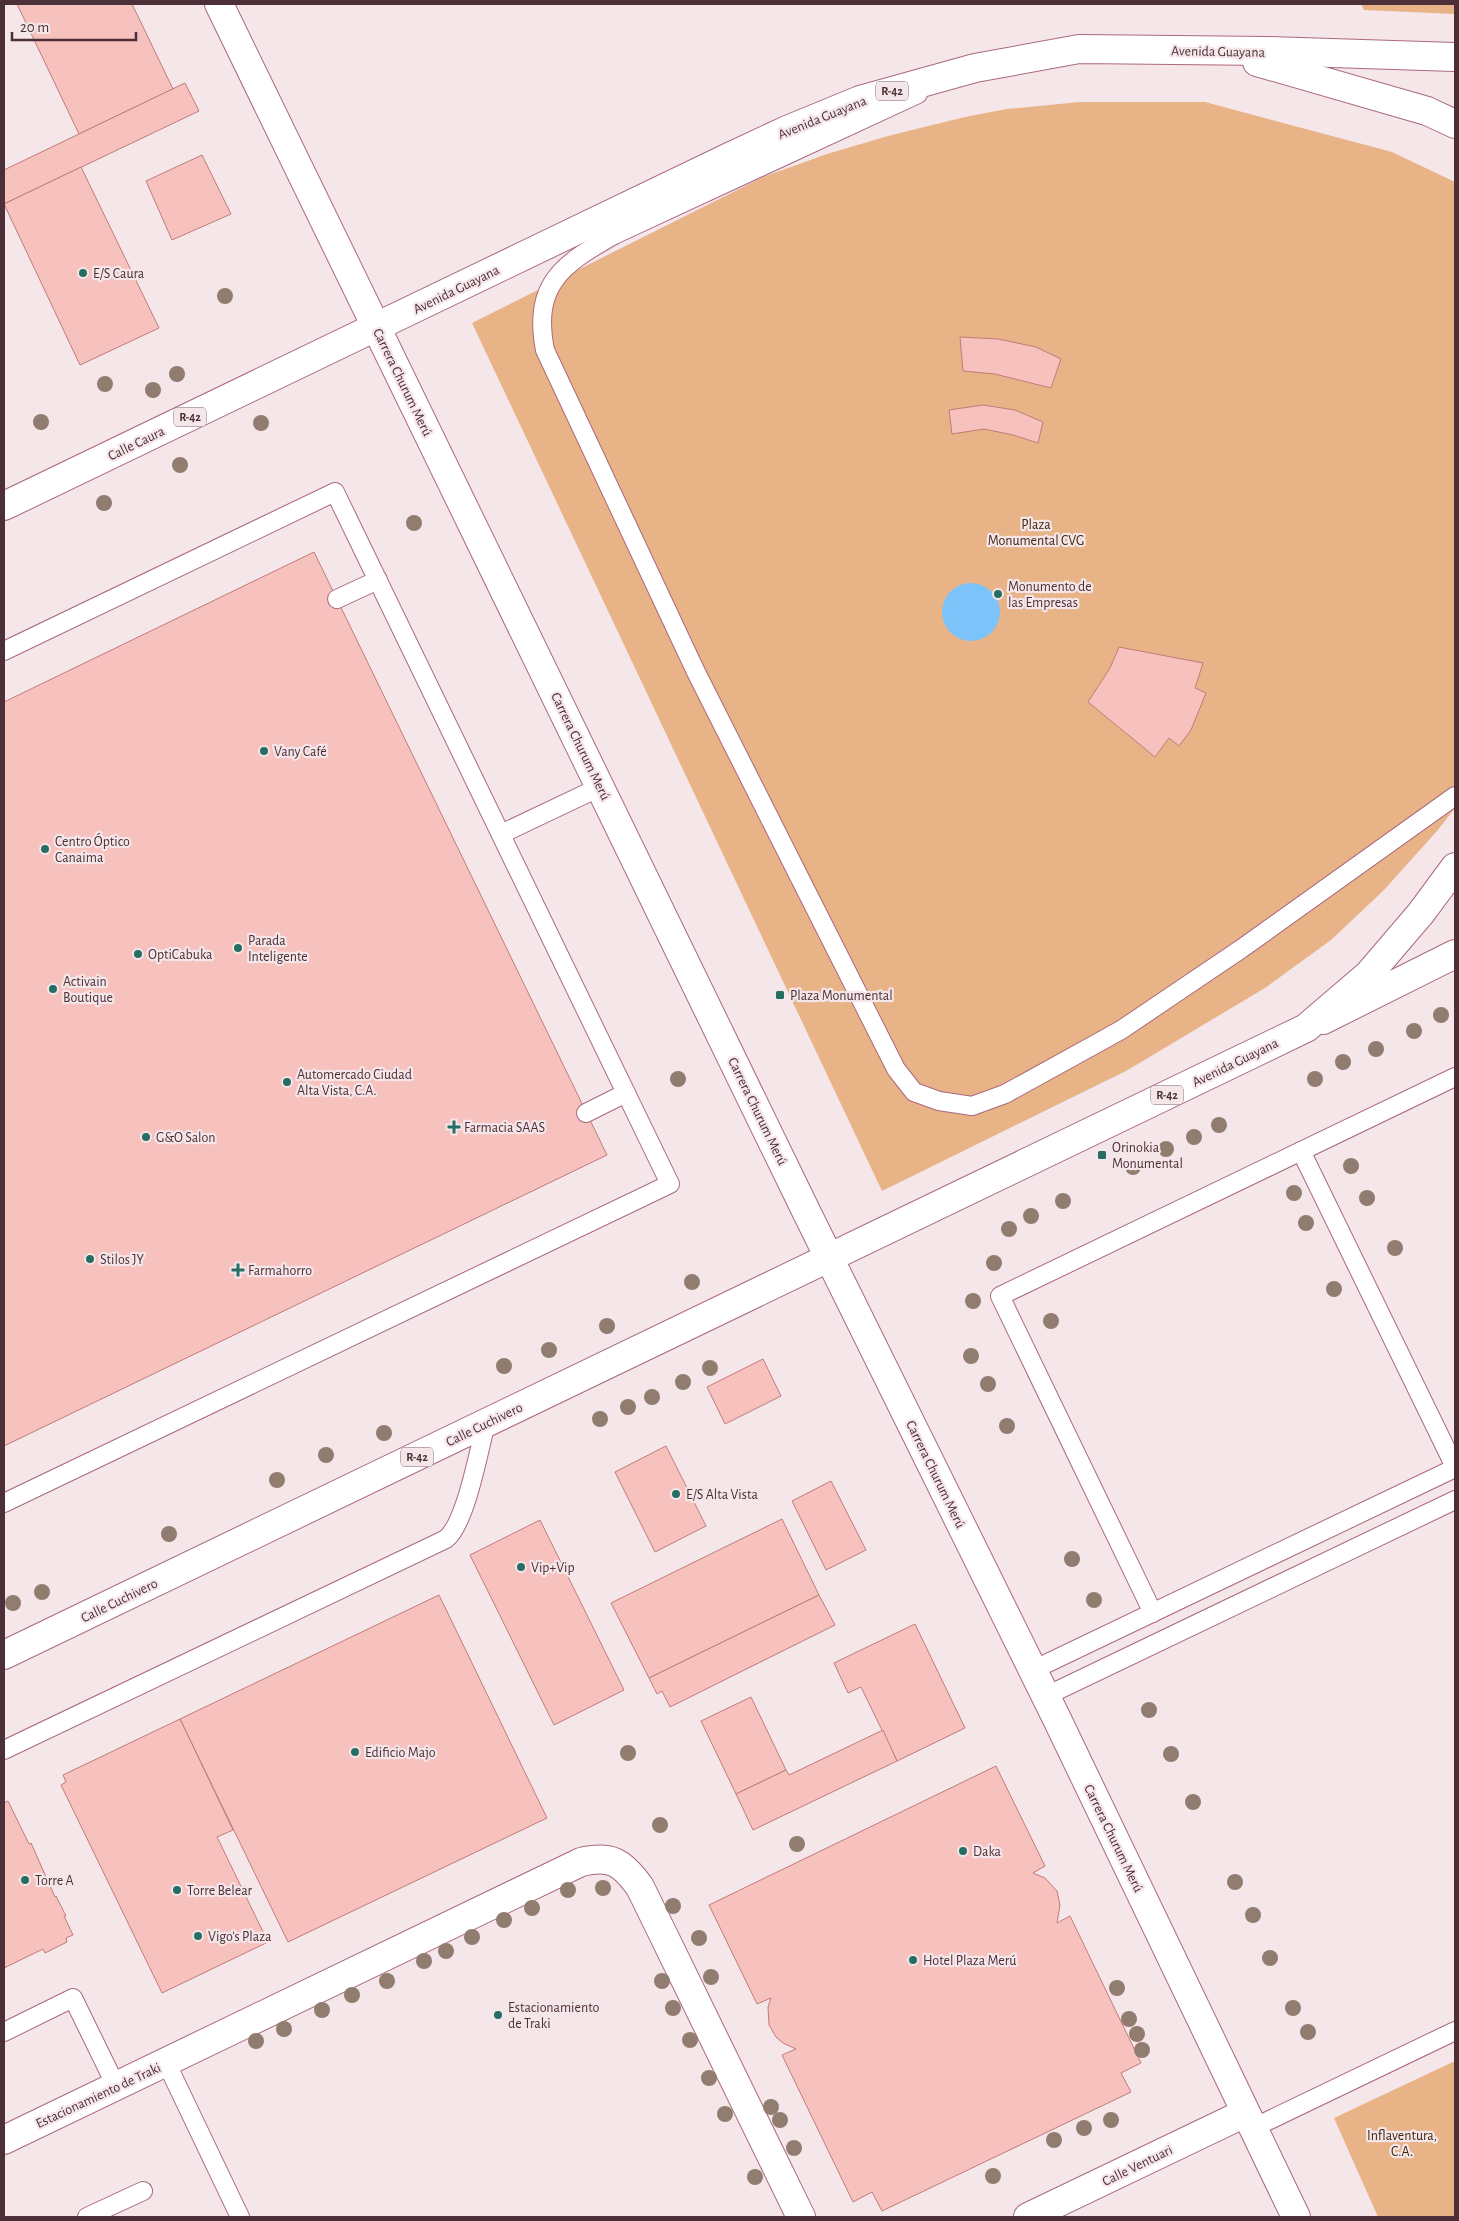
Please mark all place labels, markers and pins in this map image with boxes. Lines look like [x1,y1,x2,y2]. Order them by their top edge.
marker: E/S Caura [77,267,89,279]
place label: E/S Caura [93,267,145,281]
place label: Monumento de las Empresas [1008,580,1092,610]
marker: Monumento de las Empresas [992,588,1004,600]
marker: Vany Café [258,745,270,757]
place label: Vany Café [274,745,327,759]
place label: Centro Óptico Canaima [55,832,130,865]
marker: Centro Óptico Canaima [39,843,51,855]
place label: Parada Inteligente [248,934,308,964]
marker: Parada Inteligente [232,942,244,954]
marker: OptiCabuka [132,948,144,960]
place label: OptiCabuka [148,948,213,962]
place label: Activain Boutique [63,975,113,1005]
marker: Activain Boutique [47,983,59,995]
marker: Plaza Monumental [774,989,786,1001]
place label: Plaza Monumental [790,989,893,1003]
place label: Automercado Ciudad Alta Vista, C.A. [297,1068,412,1098]
marker: Automercado Ciudad Alta Vista, C.A. [281,1076,293,1088]
marker: Farmacia SAAS [448,1121,460,1133]
place label: Farmacia SAAS [464,1121,545,1135]
marker: G&O Salon [140,1131,152,1143]
place label: G&O Salon [156,1131,216,1145]
place label: Orinokia Monumental [1112,1141,1183,1171]
marker: Orinokia Monumental [1096,1149,1108,1161]
marker: Stilos JY [84,1253,96,1265]
place label: Stilos JY [100,1253,145,1267]
marker: Farmahorro [232,1264,244,1276]
place label: Farmahorro [248,1264,312,1278]
marker: E/S Alta Vista [670,1488,682,1500]
place label: E/S Alta Vista [686,1488,758,1502]
marker: Vip+Vip [515,1561,527,1573]
place label: Vip+Vip [531,1561,575,1575]
marker: Edificio Majo [349,1746,361,1758]
place label: Edificio Majo [365,1746,436,1760]
marker: Daka [957,1845,969,1857]
place label: Daka [973,1845,1002,1859]
marker: Torre A [19,1874,31,1886]
place label: Torre A [35,1874,74,1888]
marker: Torre Belear [171,1884,183,1896]
place label: Torre Belear [187,1884,253,1898]
marker: Vigo's Plaza [192,1930,204,1942]
place label: Vigo's Plaza [208,1930,272,1944]
marker: Hotel Plaza Merú [907,1954,919,1966]
place label: Hotel Plaza Merú [923,1954,1016,1968]
place label: Estacionamiento de Traki [508,2001,599,2031]
marker: Estacionamiento de Traki [492,2009,504,2021]

